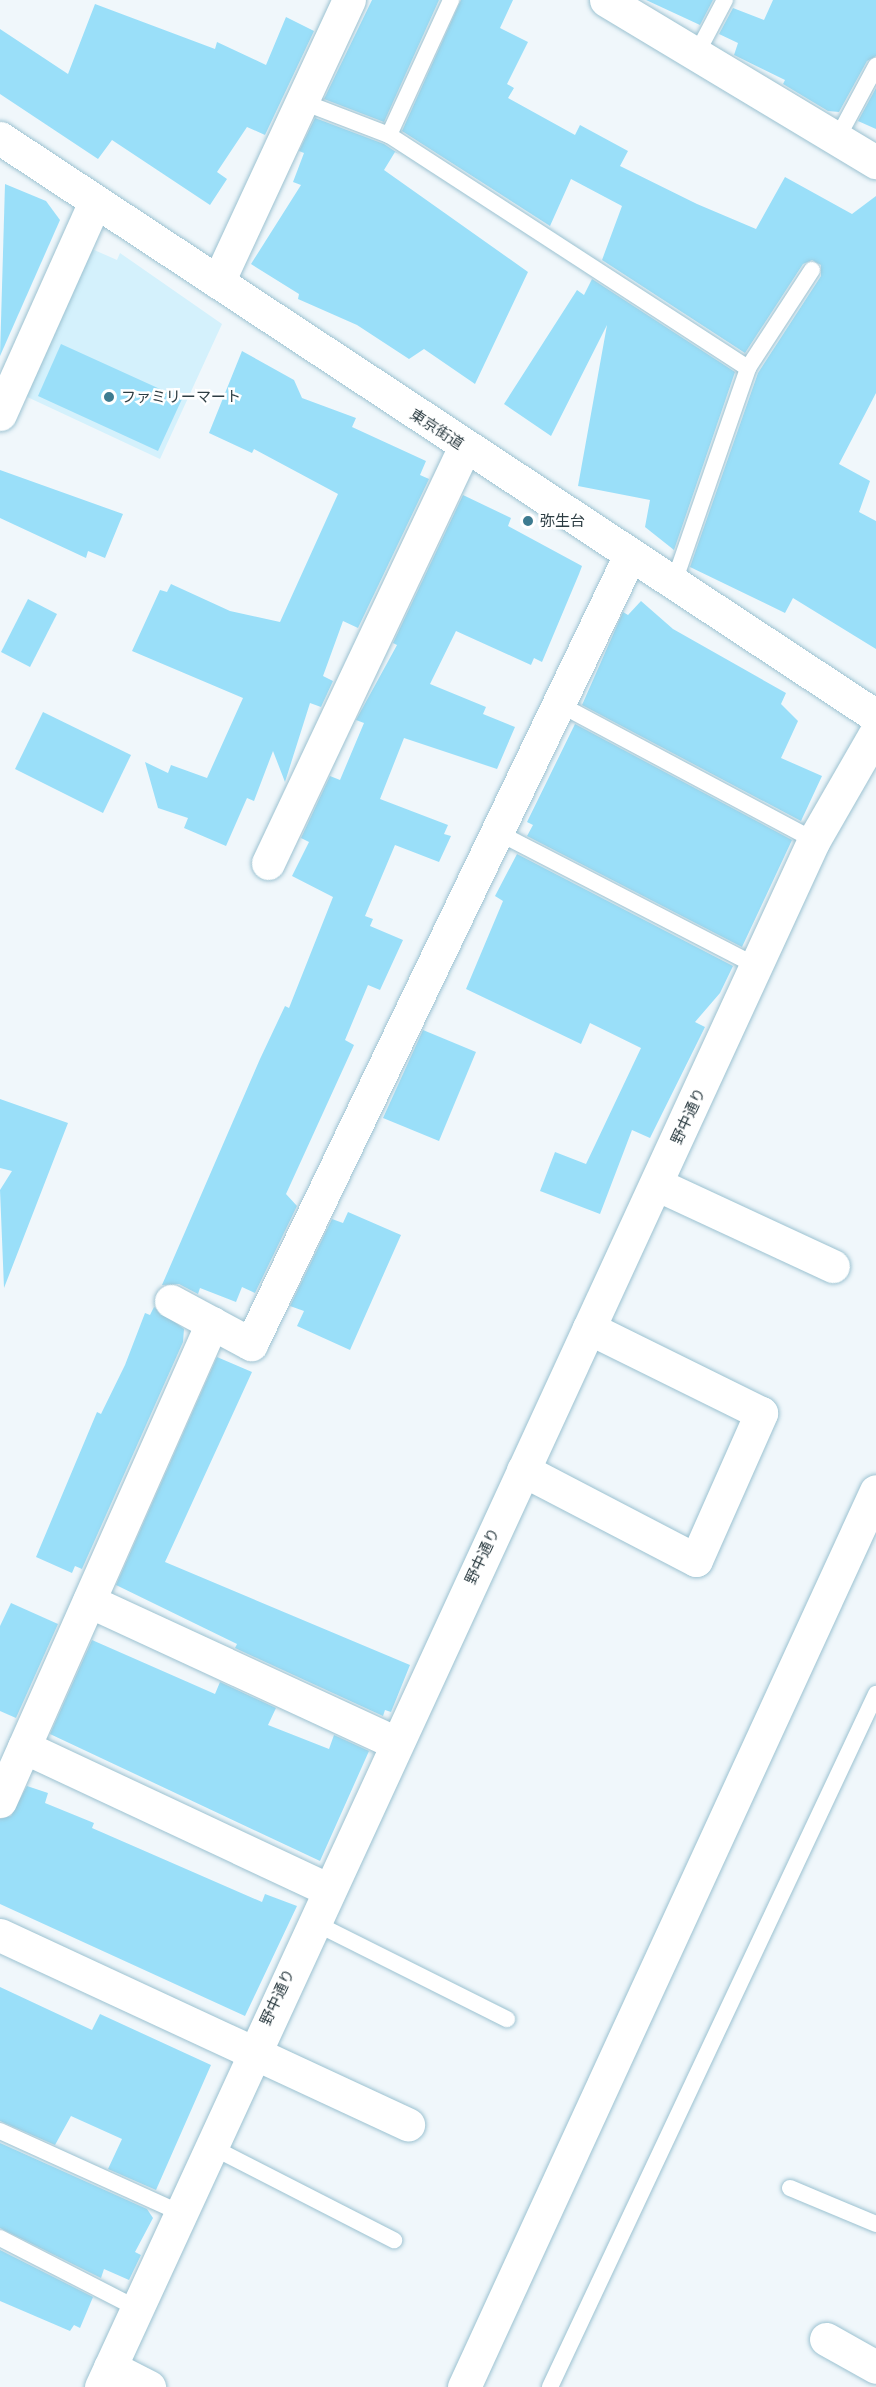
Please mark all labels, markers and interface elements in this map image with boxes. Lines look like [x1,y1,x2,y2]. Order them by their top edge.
place label: ファミリーマート [121,388,241,406]
marker: ファミリーマート [102,390,116,404]
street label: 東京街道 [407,405,467,453]
place label: 弥生台 [540,512,585,530]
marker: 弥生台 [521,514,535,528]
street label: 野中通り [667,1085,709,1147]
street label: 野中通り [461,1525,503,1587]
street label: 野中通り [256,1966,298,2028]

